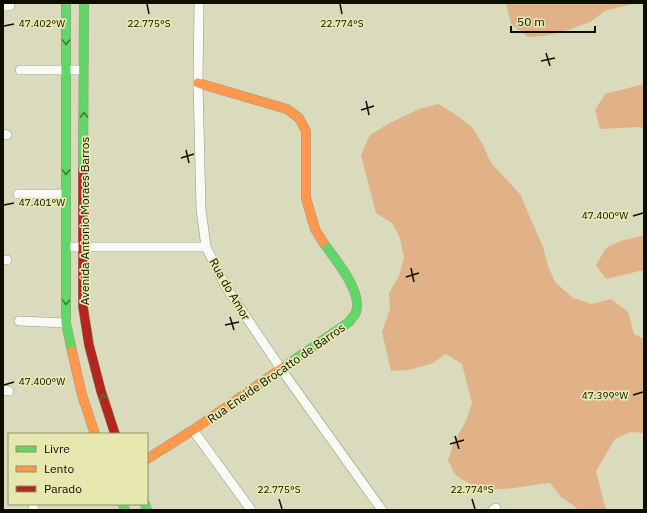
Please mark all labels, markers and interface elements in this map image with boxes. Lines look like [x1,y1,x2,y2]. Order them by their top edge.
scale bar [511,8,595,34]
text: 50 m [517,14,545,29]
text: 47.402°W [19,17,65,30]
text: 22.775°S [127,17,171,30]
text: 22.774°S [320,17,364,30]
one-way arrow [62,39,70,45]
one-way arrow [80,112,88,118]
street label: Avenida Antonio Moraes Barros [77,137,92,305]
one-way arrow [62,169,70,175]
text: 47.401°W [19,196,65,209]
text: 47.400°W [582,209,628,222]
street label: Rua do Amor [206,255,254,323]
one-way arrow [62,299,71,305]
street label: Rua Eneide Brocatto de Barros [204,320,348,426]
text: 47.400°W [19,375,65,388]
text: 47.399°W [582,389,628,402]
one-way arrow [99,394,108,401]
legend [8,433,148,505]
text: Livre [44,441,70,456]
text: Lento [44,461,74,476]
text: Parado [44,481,82,496]
text: 22.775°S [257,483,301,496]
text: 22.774°S [450,483,494,496]

